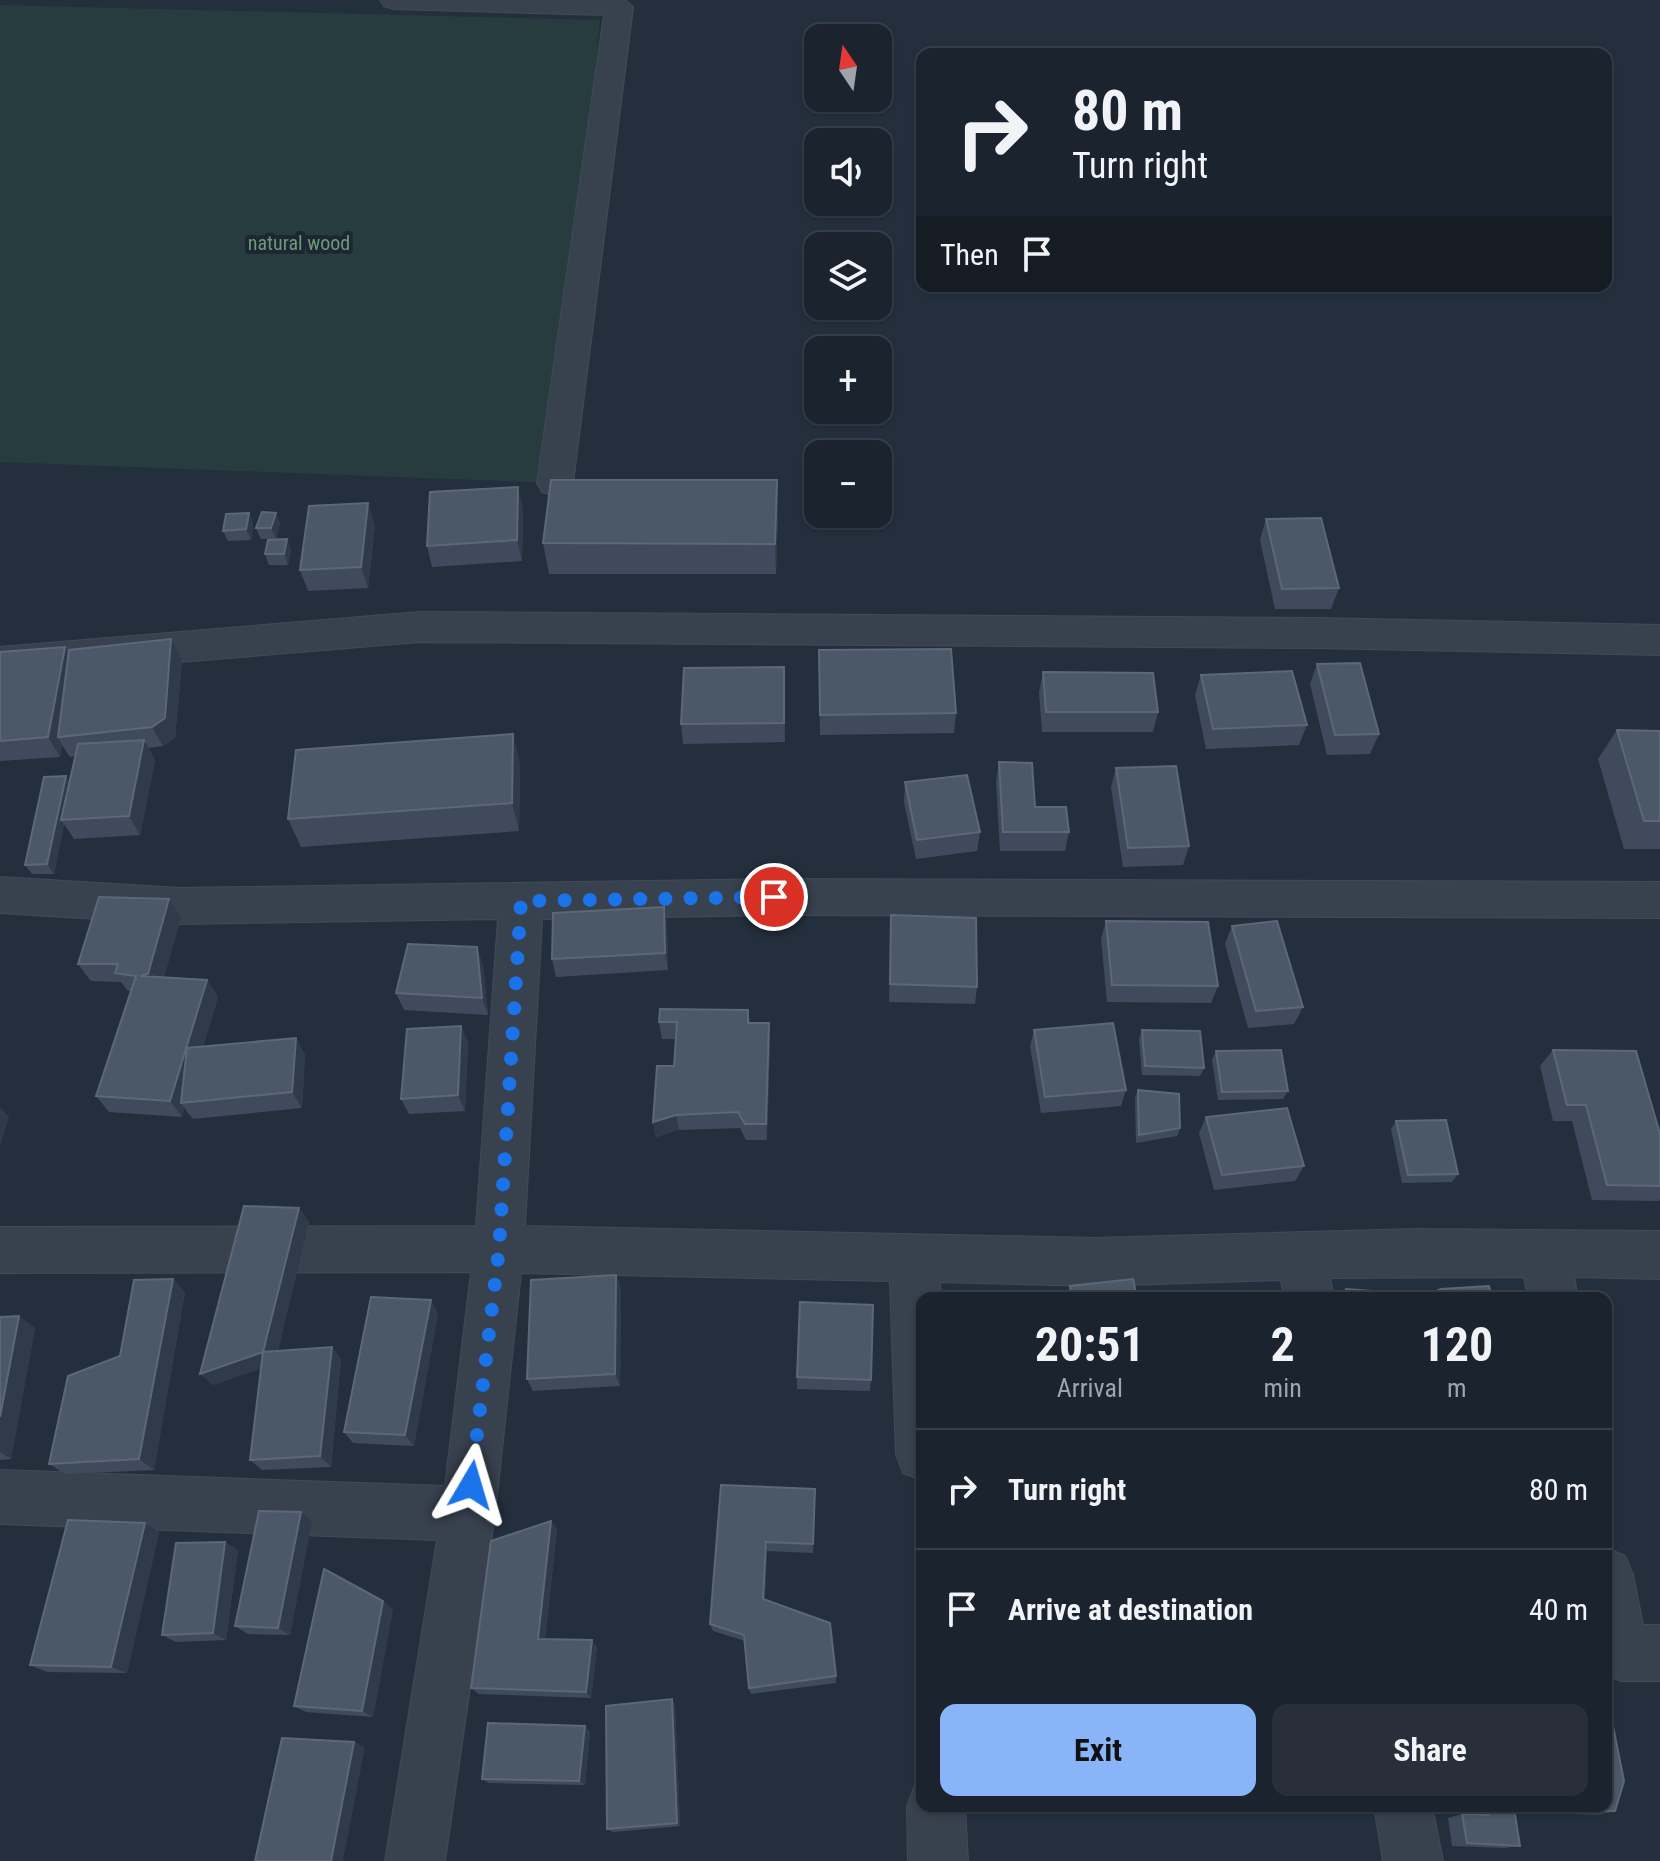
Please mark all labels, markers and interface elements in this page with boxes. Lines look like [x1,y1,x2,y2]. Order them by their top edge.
north arrow [804,24,892,112]
map controls [804,24,892,528]
text: 80 m [1072,78,1183,144]
icon: right [940,80,1044,184]
button: sound [804,128,892,216]
text: Turn right [1072,145,1208,187]
park label: natural wood [248,231,350,255]
button: layers [804,232,892,320]
icon: arrive [1015,232,1059,276]
text: Then [940,237,999,272]
button: + [804,336,892,424]
button: − [804,440,892,528]
pin [740,863,808,931]
icon: arrive [752,875,796,919]
text: 20:51 [1035,1316,1145,1373]
text: 2 [1271,1316,1295,1373]
text: 120 [1420,1316,1493,1373]
text: Arrival [1057,1373,1123,1403]
text: min [1264,1373,1302,1403]
text: m [1447,1373,1467,1403]
position arrow [429,1443,513,1527]
icon: right [940,1467,984,1511]
text: Turn right [1008,1472,1126,1507]
text: 80 m [1529,1472,1588,1507]
icon: arrive [940,1587,984,1631]
text: Arrive at destination [1008,1592,1253,1627]
text: 40 m [1529,1592,1588,1627]
button: Exit [940,1704,1256,1796]
button: Share [1272,1704,1588,1796]

